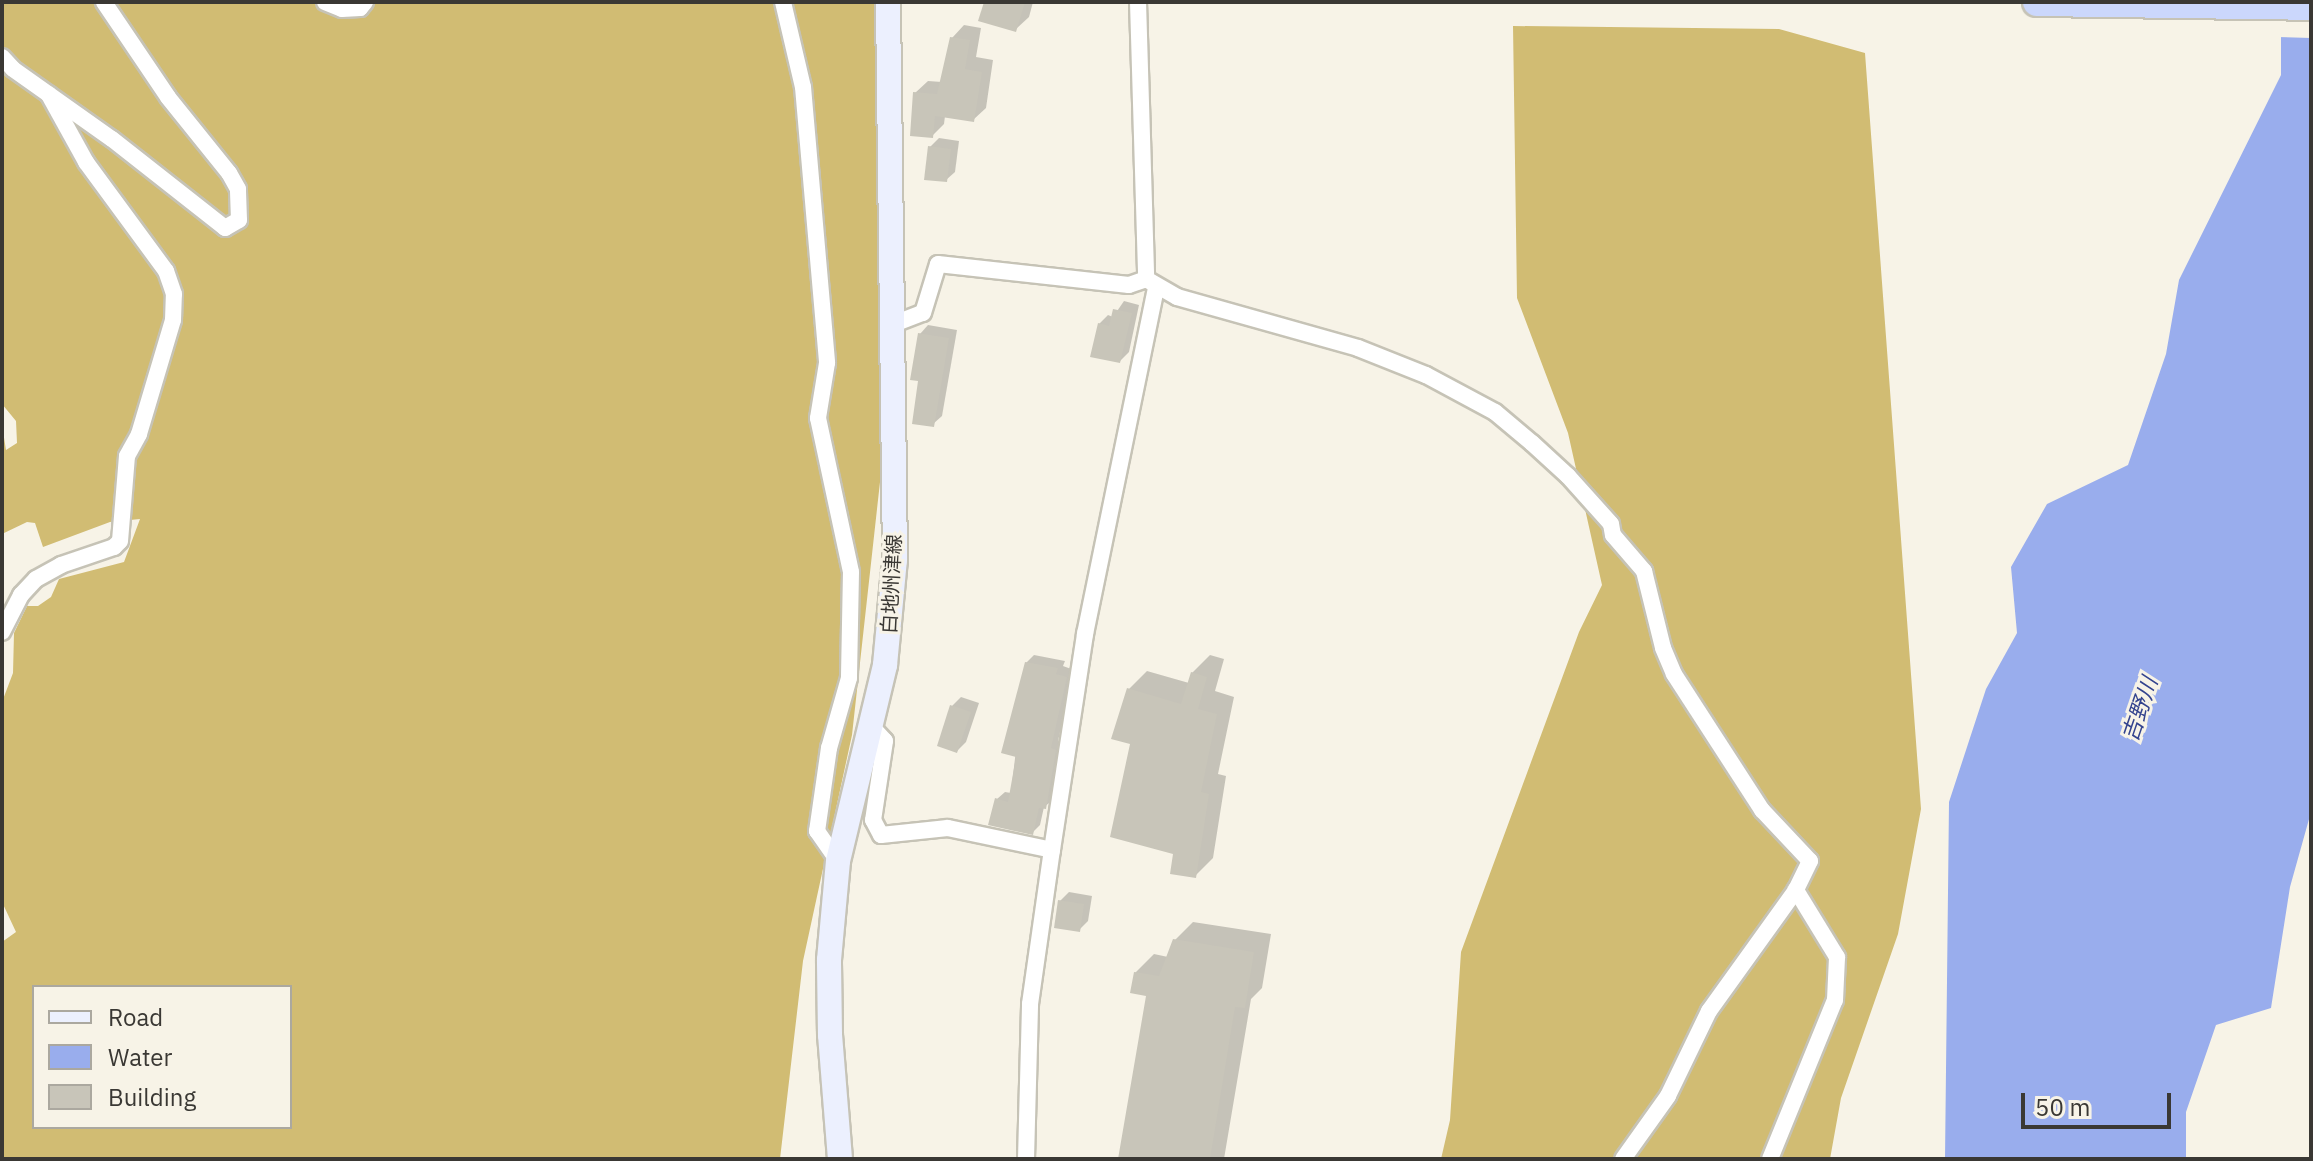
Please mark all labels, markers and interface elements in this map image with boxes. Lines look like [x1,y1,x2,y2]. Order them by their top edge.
street label: 白地州津線 [876,533,906,635]
water label: 吉野川 [2116,674,2162,744]
legend [32,985,292,1129]
text: Road [108,1001,163,1033]
text: Water [108,1041,172,1073]
scale bar [2025,1077,2175,1127]
text: Building [108,1081,196,1113]
text: 50 m [2035,1091,2090,1123]

